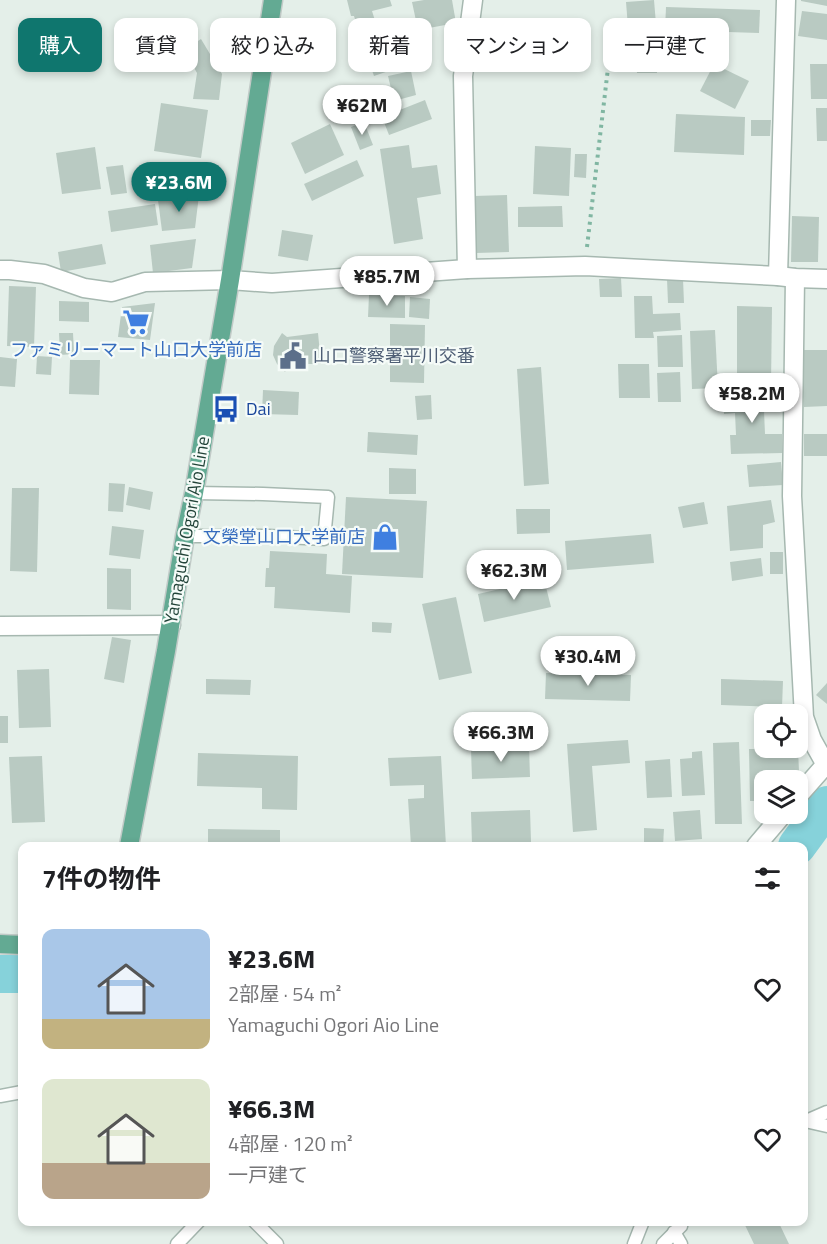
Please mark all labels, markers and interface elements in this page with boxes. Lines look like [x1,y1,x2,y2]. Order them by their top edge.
chip: 購入 [18,18,102,72]
chip: 賃貸 [114,18,198,72]
chip: 絞り込み [210,18,336,72]
chip: 新着 [348,18,432,72]
chip: マンション [444,18,591,72]
chip: 一戸建て [603,18,729,72]
pin: ¥62M [326,85,398,136]
text: ¥62M [337,89,387,120]
pin: ¥23.6M [130,162,228,213]
text: ¥23.6M [145,166,213,197]
pin: ¥85.7M [338,256,436,307]
text: ¥85.7M [353,260,421,291]
supermarket icon: ファミリーマート山口大学前店 [121,307,151,337]
place label: ファミリーマート山口大学前店 [10,336,262,363]
public building icon: 山口警察署平川交番 [278,341,308,371]
place label: 山口警察署平川交番 [313,342,475,369]
pin: ¥58.2M [703,373,801,424]
text: ¥58.2M [718,377,786,408]
bus stop icon: Dai [211,394,241,424]
place label: Dai [246,395,271,422]
street label: Yamaguchi Ogori Aio Line [157,434,216,626]
shop icon: 文榮堂山口大学前店 [370,522,400,552]
place label: 文榮堂山口大学前店 [203,523,365,550]
pin: ¥62.3M [465,550,563,601]
text: ¥62.3M [480,554,548,585]
pin: ¥30.4M [539,636,637,687]
text: ¥30.4M [554,640,622,671]
map controls [754,704,808,824]
button: locate [754,704,808,758]
pin: ¥66.3M [452,712,550,763]
text: ¥66.3M [467,716,535,747]
button: layers [754,770,808,824]
text: 7件の物件 [42,859,161,898]
icon: filters [751,862,784,895]
text: ¥23.6M [228,939,315,978]
icon: home [90,953,162,1025]
icon: heart [751,973,784,1006]
text: 2部屋 · 54 m² [228,978,341,1009]
text: Yamaguchi Ogori Aio Line [228,1009,439,1040]
text: ¥66.3M [228,1089,315,1128]
icon: home [90,1103,162,1175]
icon: heart [751,1123,784,1156]
text: 4部屋 · 120 m² [228,1128,353,1159]
text: 一戸建て [228,1159,308,1190]

